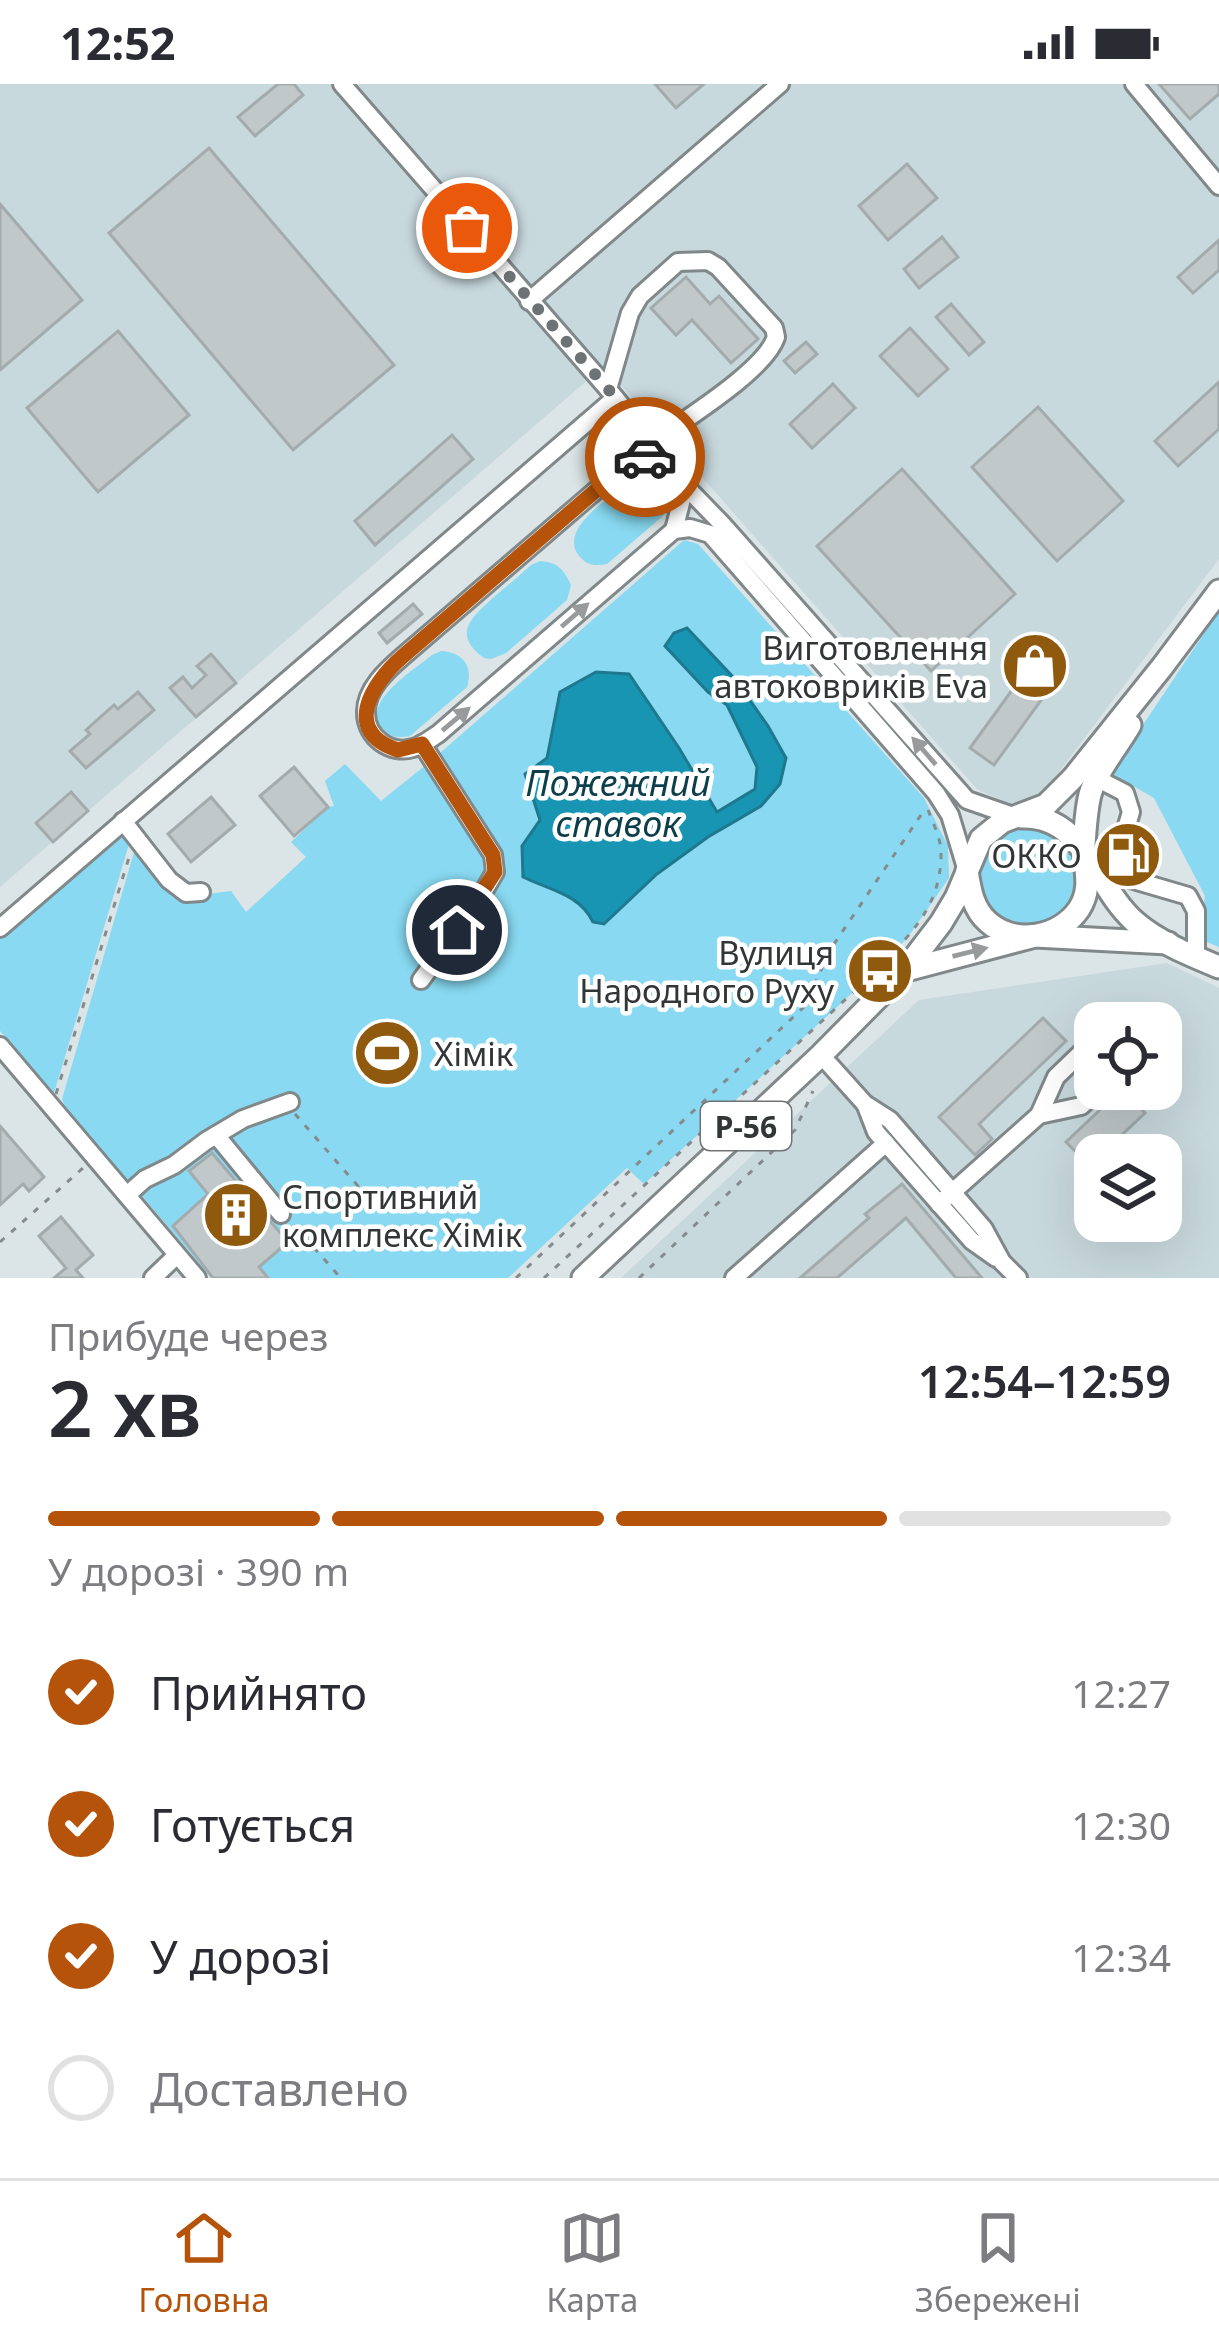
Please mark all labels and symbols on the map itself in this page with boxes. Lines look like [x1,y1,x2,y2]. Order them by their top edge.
pin [416,177,518,279]
courier [585,397,705,517]
one-way arrow [560,602,590,629]
place label: Виготовлення автоковриків Eva [714,625,988,708]
shop icon: Виготовлення автоковриків Eva [1000,631,1070,701]
one-way arrow [441,706,471,732]
one-way arrow [911,736,937,766]
water label: Пожежний ставок [525,758,711,848]
fuel station icon: ОККО [1093,820,1163,890]
place label: ОККО [991,833,1082,878]
pin [406,879,508,981]
place label: Вулиця Народного Руху [579,930,834,1013]
bus stop icon: Вулиця Народного Руху [845,936,915,1006]
one-way arrow [952,942,989,961]
sports icon: Хімік [352,1018,422,1088]
place label: Хімік [434,1031,514,1076]
road number: Р-56 [701,1102,791,1150]
place label: Спортивний комплекс Хімік [282,1174,523,1257]
building icon: Спортивний комплекс Хімік [201,1180,271,1250]

